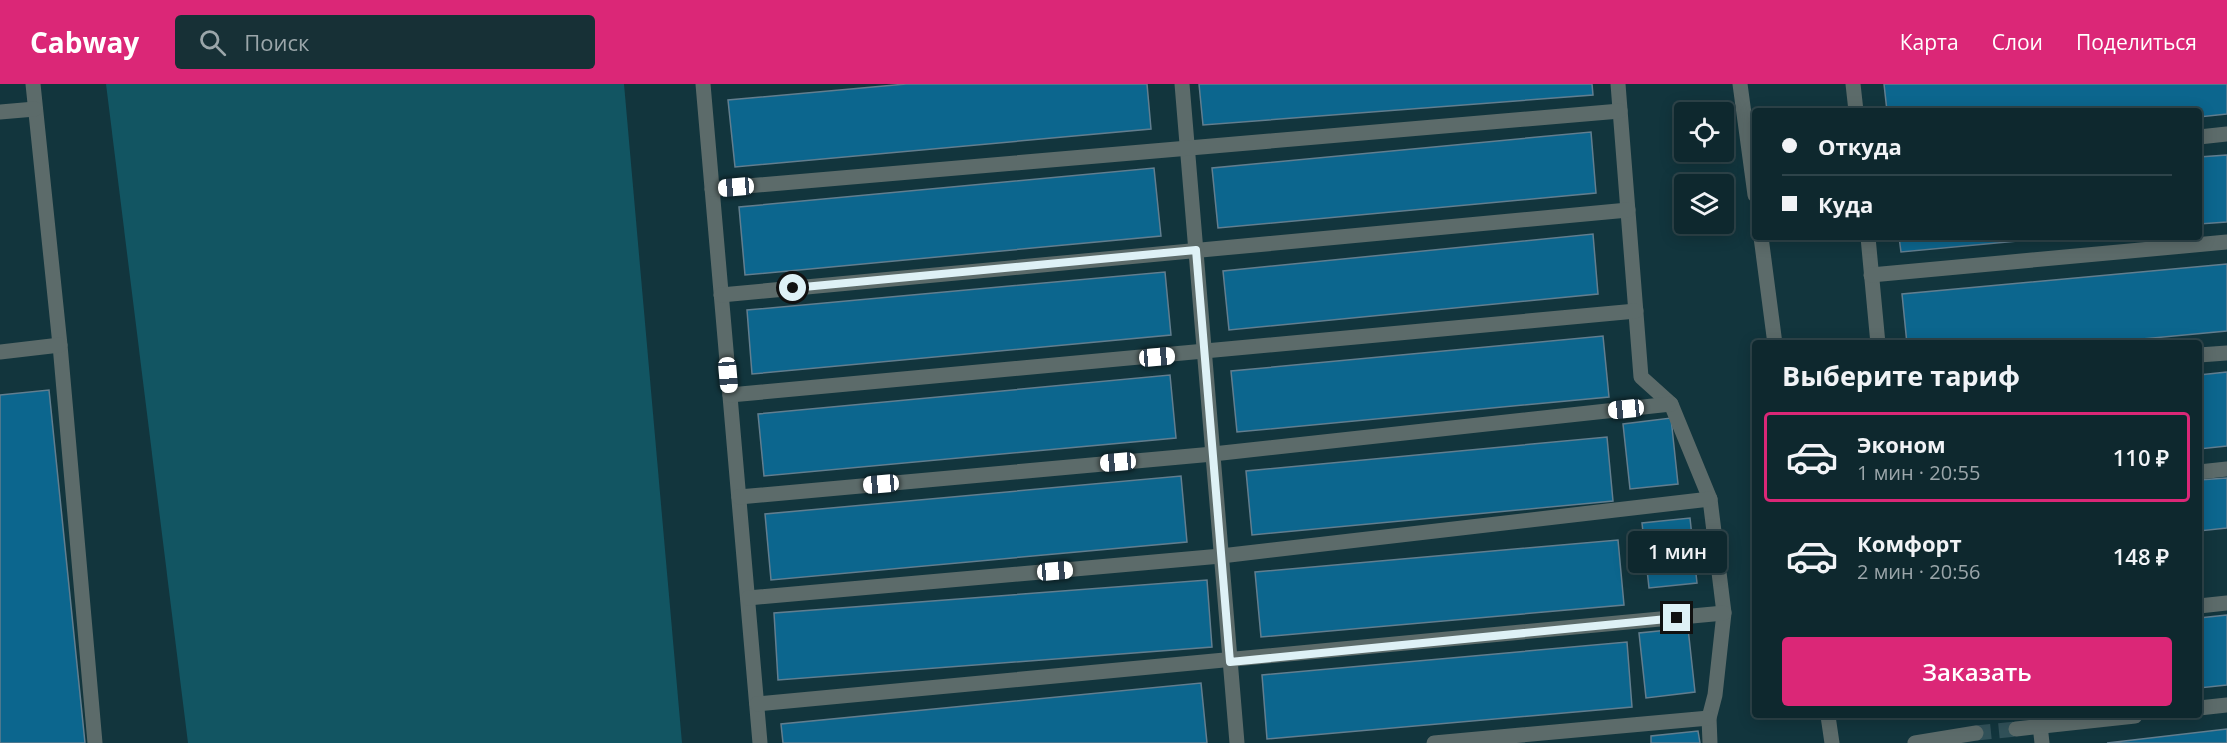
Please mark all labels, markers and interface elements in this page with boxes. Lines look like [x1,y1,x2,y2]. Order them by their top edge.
search box [175,15,595,69]
text: Cabway [30,23,139,61]
icon: search [196,26,229,59]
text: Поиск [244,27,309,57]
text: Карта [1900,28,1959,56]
text: Слои [1992,28,2043,56]
text: Поделиться [2076,28,2197,56]
map controls [1674,102,1734,234]
button: locate [1674,102,1734,162]
text: Откуда [1818,131,1902,161]
button: layers [1674,174,1734,234]
car [717,176,755,198]
text: Куда [1818,189,1873,219]
route start [779,274,806,301]
car [1138,346,1176,368]
car [717,356,739,394]
text: Выберите тариф [1782,357,2020,394]
car [1607,398,1645,420]
text: Эконом [1857,429,1946,459]
icon: car [1785,430,1839,484]
text: 110 ₽ [2113,442,2169,472]
car [1099,451,1137,473]
text: 1 мин · 20:55 [1857,459,1980,486]
car [862,473,900,495]
text: Комфорт [1857,528,1962,558]
icon: car [1785,529,1839,583]
callout: 1 мин [1628,531,1726,573]
text: 1 мин [1648,538,1707,565]
text: 148 ₽ [2113,541,2169,571]
text: 2 мин · 20:56 [1857,558,1980,585]
car [1036,560,1074,582]
route end [1663,604,1690,631]
button: Заказать [1782,637,2172,706]

